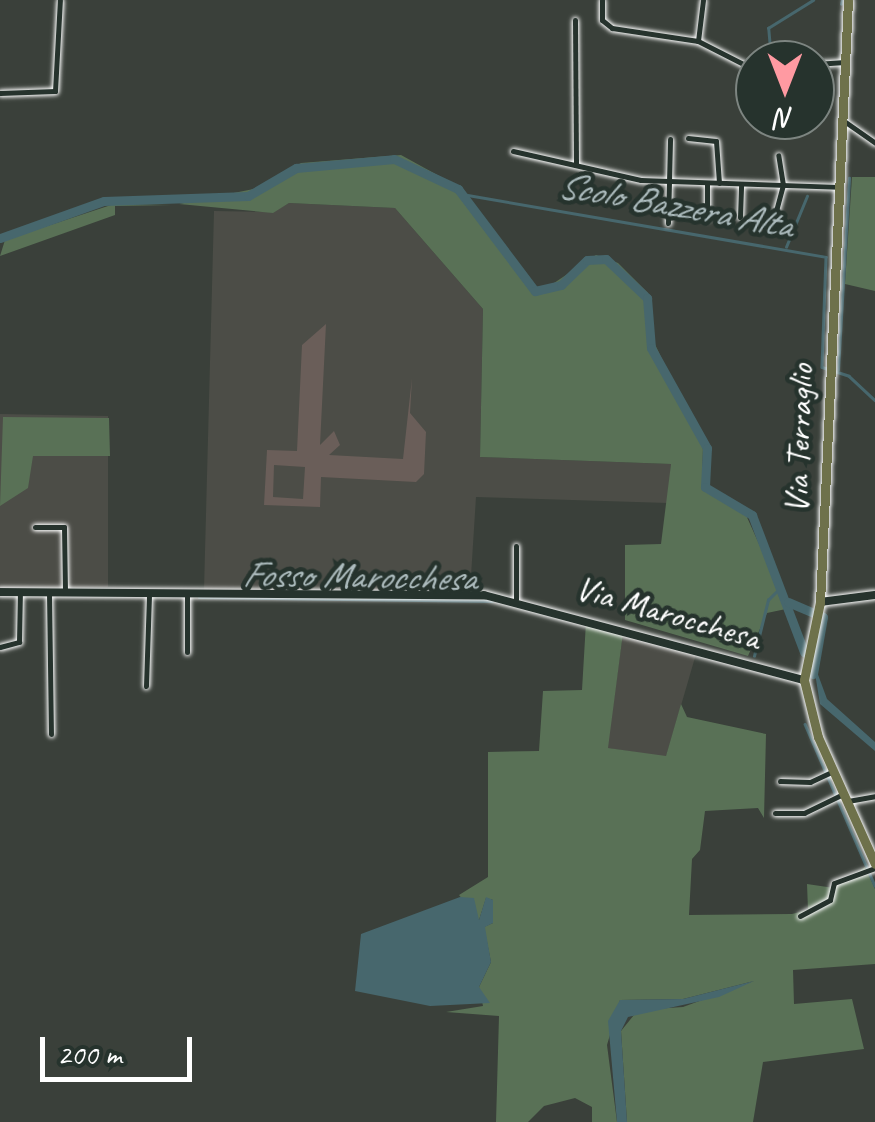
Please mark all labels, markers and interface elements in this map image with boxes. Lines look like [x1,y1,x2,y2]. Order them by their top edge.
north arrow [735,40,835,140]
text: N [776,101,794,136]
water label: Scolo Bazzera Alta [553,162,797,248]
street label: Via Terraglio [775,365,823,513]
water label: Fosso Marocchesa [240,551,478,601]
street label: Via Marocchesa [570,566,766,660]
scale bar [45,1017,198,1079]
text: 200 m [57,1035,122,1073]

